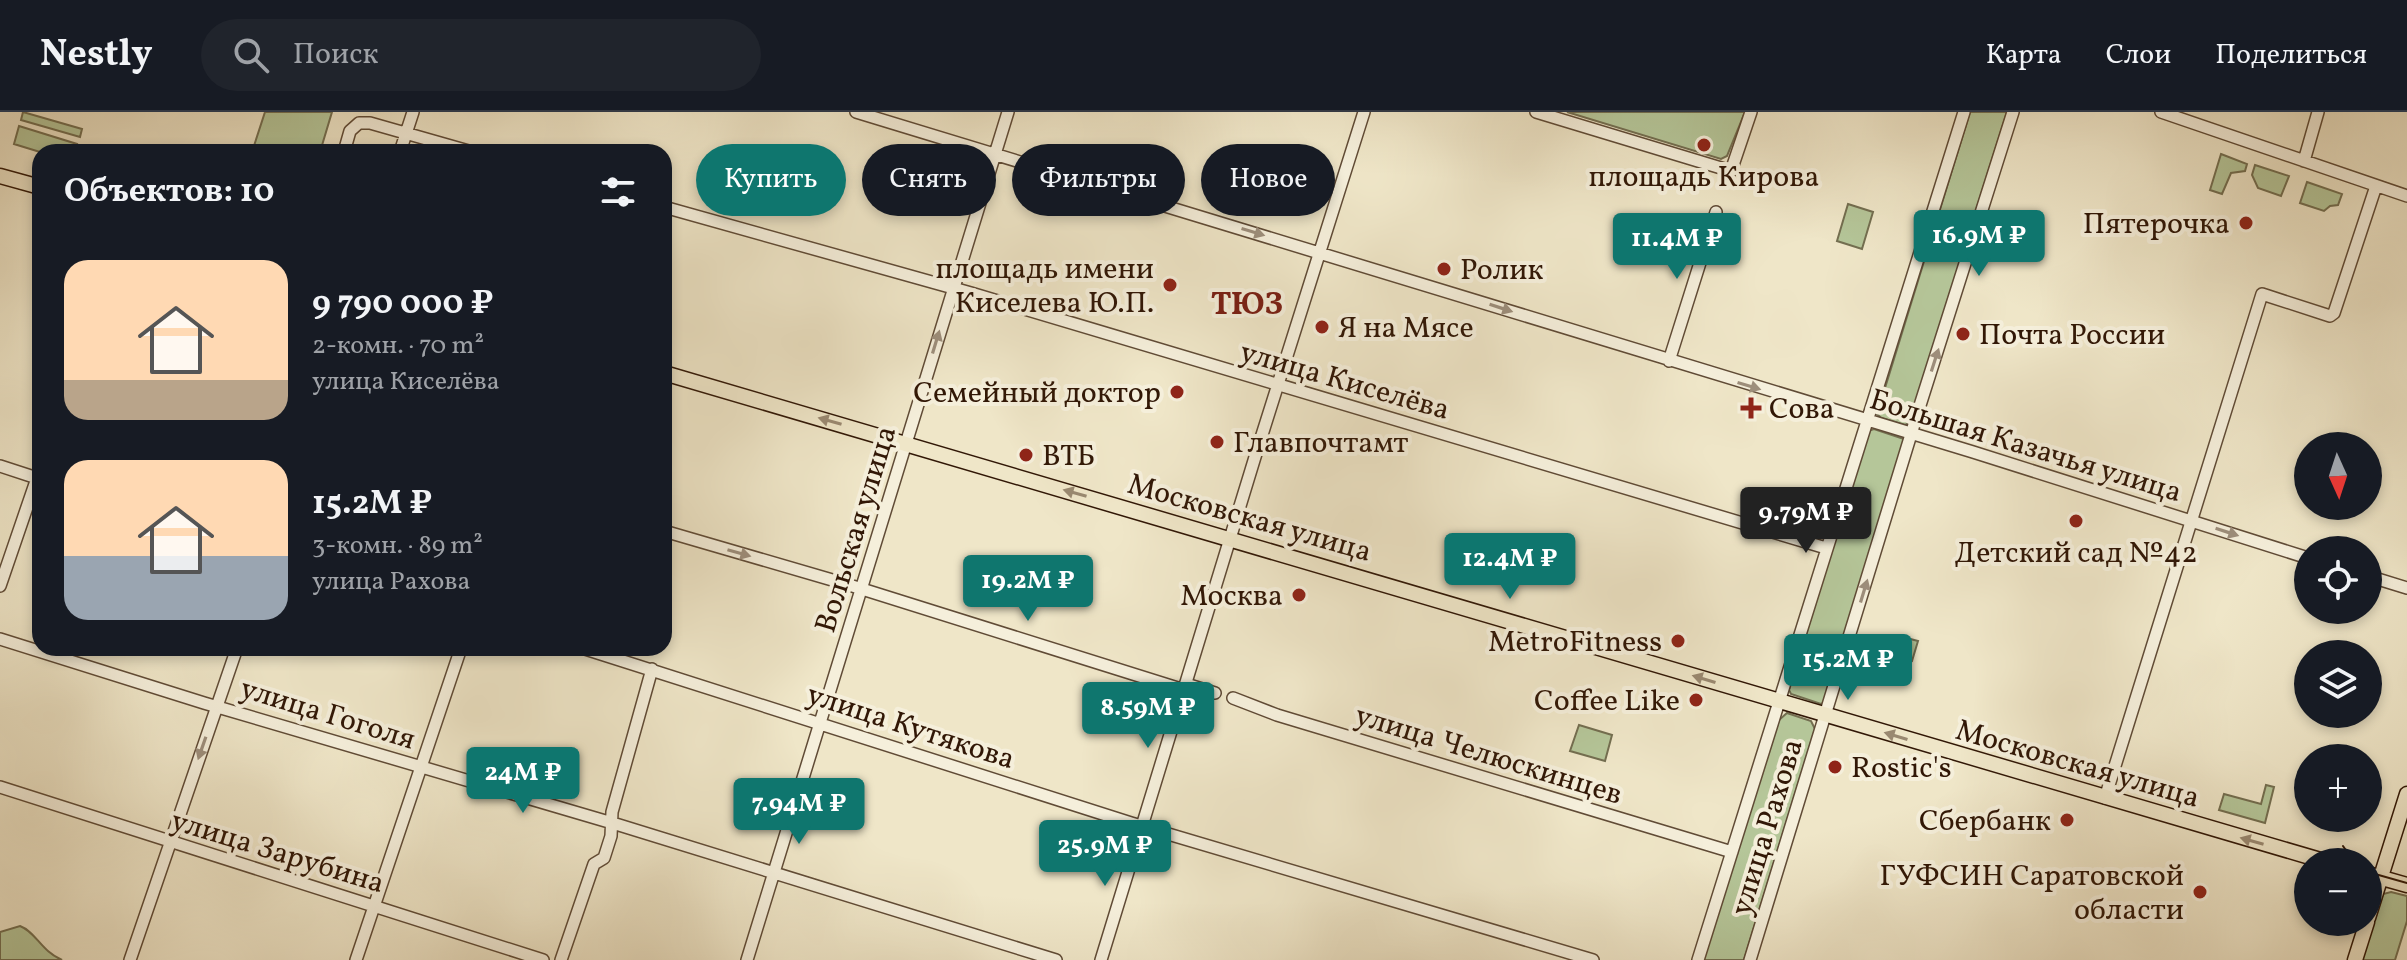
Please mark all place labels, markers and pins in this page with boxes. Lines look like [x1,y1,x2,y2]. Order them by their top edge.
marker: площадь Кирова [1695,136,1713,154]
place label: площадь Кирова [1589,157,1819,199]
place label: Пятерочка [2083,204,2230,246]
pin: 16.9M ₽ [1905,210,2053,278]
pin: 11.4M ₽ [1603,213,1751,281]
marker: Пятерочка [2237,214,2255,232]
place label: площадь имени Киселева Ю.П. [935,249,1154,325]
place label: Ролик [1460,250,1543,292]
marker: Ролик [1435,260,1453,278]
marker: площадь имени Киселева Ю.П. [1161,276,1179,294]
place label: Я на Мясе [1338,308,1474,350]
place label: Почта России [1979,315,2165,357]
marker: Я на Мясе [1313,318,1331,336]
marker: Почта России [1954,325,1972,343]
place label: Семейный доктор [913,373,1161,415]
marker: Семейный доктор [1168,383,1186,401]
place label: Сова [1769,389,1835,431]
marker: Сова [1740,397,1762,419]
place label: Главпочтамт [1233,423,1408,465]
marker: Главпочтамт [1208,433,1226,451]
place label: ВТБ [1042,436,1095,478]
marker: ВТБ [1017,446,1035,464]
pin: 9.79M ₽ [1732,487,1880,555]
marker: Детский сад №42 [2067,512,2085,530]
pin: 12.4M ₽ [1436,533,1584,601]
place label: Детский сад №42 [1954,533,2198,575]
pin: 19.2M ₽ [954,555,1102,623]
place label: Москва [1180,576,1283,618]
marker: Москва [1290,586,1308,604]
place label: MetroFitness [1488,622,1662,664]
marker: MetroFitness [1669,632,1687,650]
pin: 15.2M ₽ [1774,634,1922,702]
place label: Coffee Like [1534,681,1680,723]
pin: 8.59M ₽ [1074,682,1222,750]
marker: Coffee Like [1687,691,1705,709]
pin: 24M ₽ [467,747,579,815]
place label: Rostic's [1851,748,1951,790]
marker: Rostic's [1826,758,1844,776]
pin: 7.94M ₽ [725,778,873,846]
place label: Сбербанк [1919,801,2051,843]
marker: Сбербанк [2058,811,2076,829]
pin: 25.9M ₽ [1031,820,1179,888]
place label: ГУФСИН Саратовской области [1880,856,2184,932]
marker: ГУФСИН Саратовской области [2191,883,2209,901]

